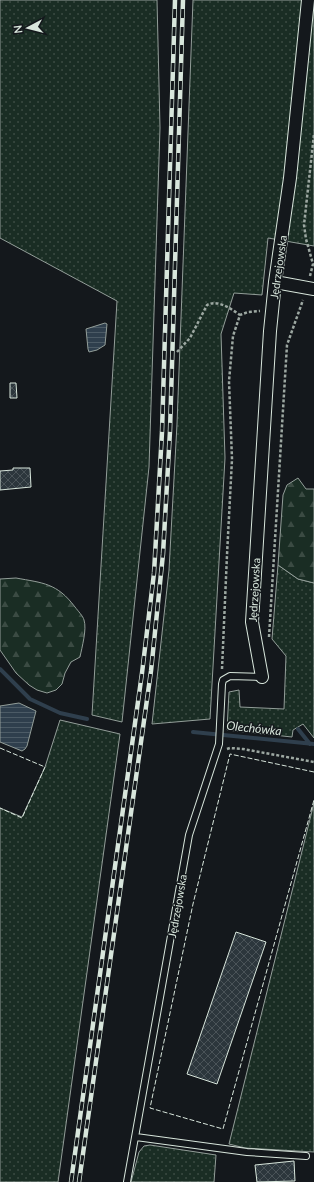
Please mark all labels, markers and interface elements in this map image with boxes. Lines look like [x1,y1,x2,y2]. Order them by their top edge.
north arrow [8,8,48,48]
text: N [11,24,25,34]
street label: Jędrzejowska [267,234,289,300]
street label: Jędrzejowska [246,558,262,622]
water label: Olechówka [226,718,282,738]
street label: Jędrzejowska [165,873,189,939]

